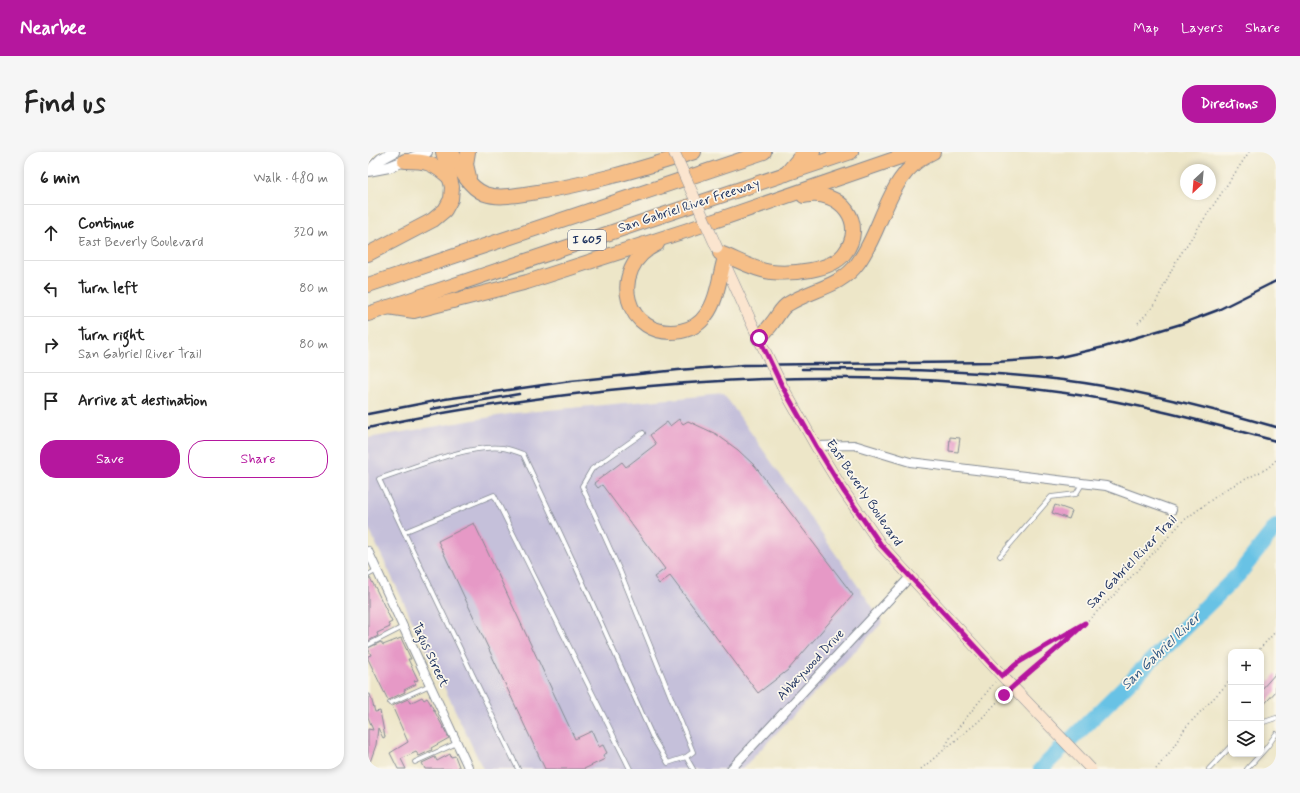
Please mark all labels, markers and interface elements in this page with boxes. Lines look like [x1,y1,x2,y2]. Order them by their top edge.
text: Nearbee [20,16,86,41]
text: Map [1133,19,1159,37]
text: Layers [1181,19,1223,37]
text: Share [1245,19,1280,37]
button: Directions [1182,85,1276,123]
text: Find us [24,86,105,123]
north arrow [1180,164,1216,200]
text: 6 min [40,167,80,189]
text: Walk · 480 m [254,170,328,187]
street label: San Gabriel River Freeway [616,175,762,237]
text: Continue [78,214,134,234]
icon: ahead [40,222,62,244]
text: 320 m [294,224,328,241]
road number: I 605 [568,230,606,250]
text: East Beverly Boulevard [78,234,204,251]
icon: left [40,278,62,300]
text: Turn left [78,279,138,299]
text: 80 m [299,280,328,297]
text: Turn right [78,326,145,346]
route start [750,329,768,347]
icon: right [40,334,62,356]
text: 80 m [299,336,328,353]
text: San Gabriel River Trail [78,346,201,363]
icon: arrive [40,390,62,412]
text: Arrive at destination [78,391,207,411]
street label: East Beverly Boulevard [822,436,906,550]
button: Save [40,440,180,478]
button: Share [188,440,328,478]
street label: San Gabriel River Trail [1083,511,1181,612]
water label: San Gabriel River [1117,607,1206,694]
street label: Tagus Street [406,620,452,691]
street label: Abbeywood Drive [774,626,848,704]
map controls [1228,649,1264,757]
button: + [1228,649,1264,685]
button: − [1228,685,1264,721]
route end [995,686,1013,704]
button: layers [1228,721,1264,757]

